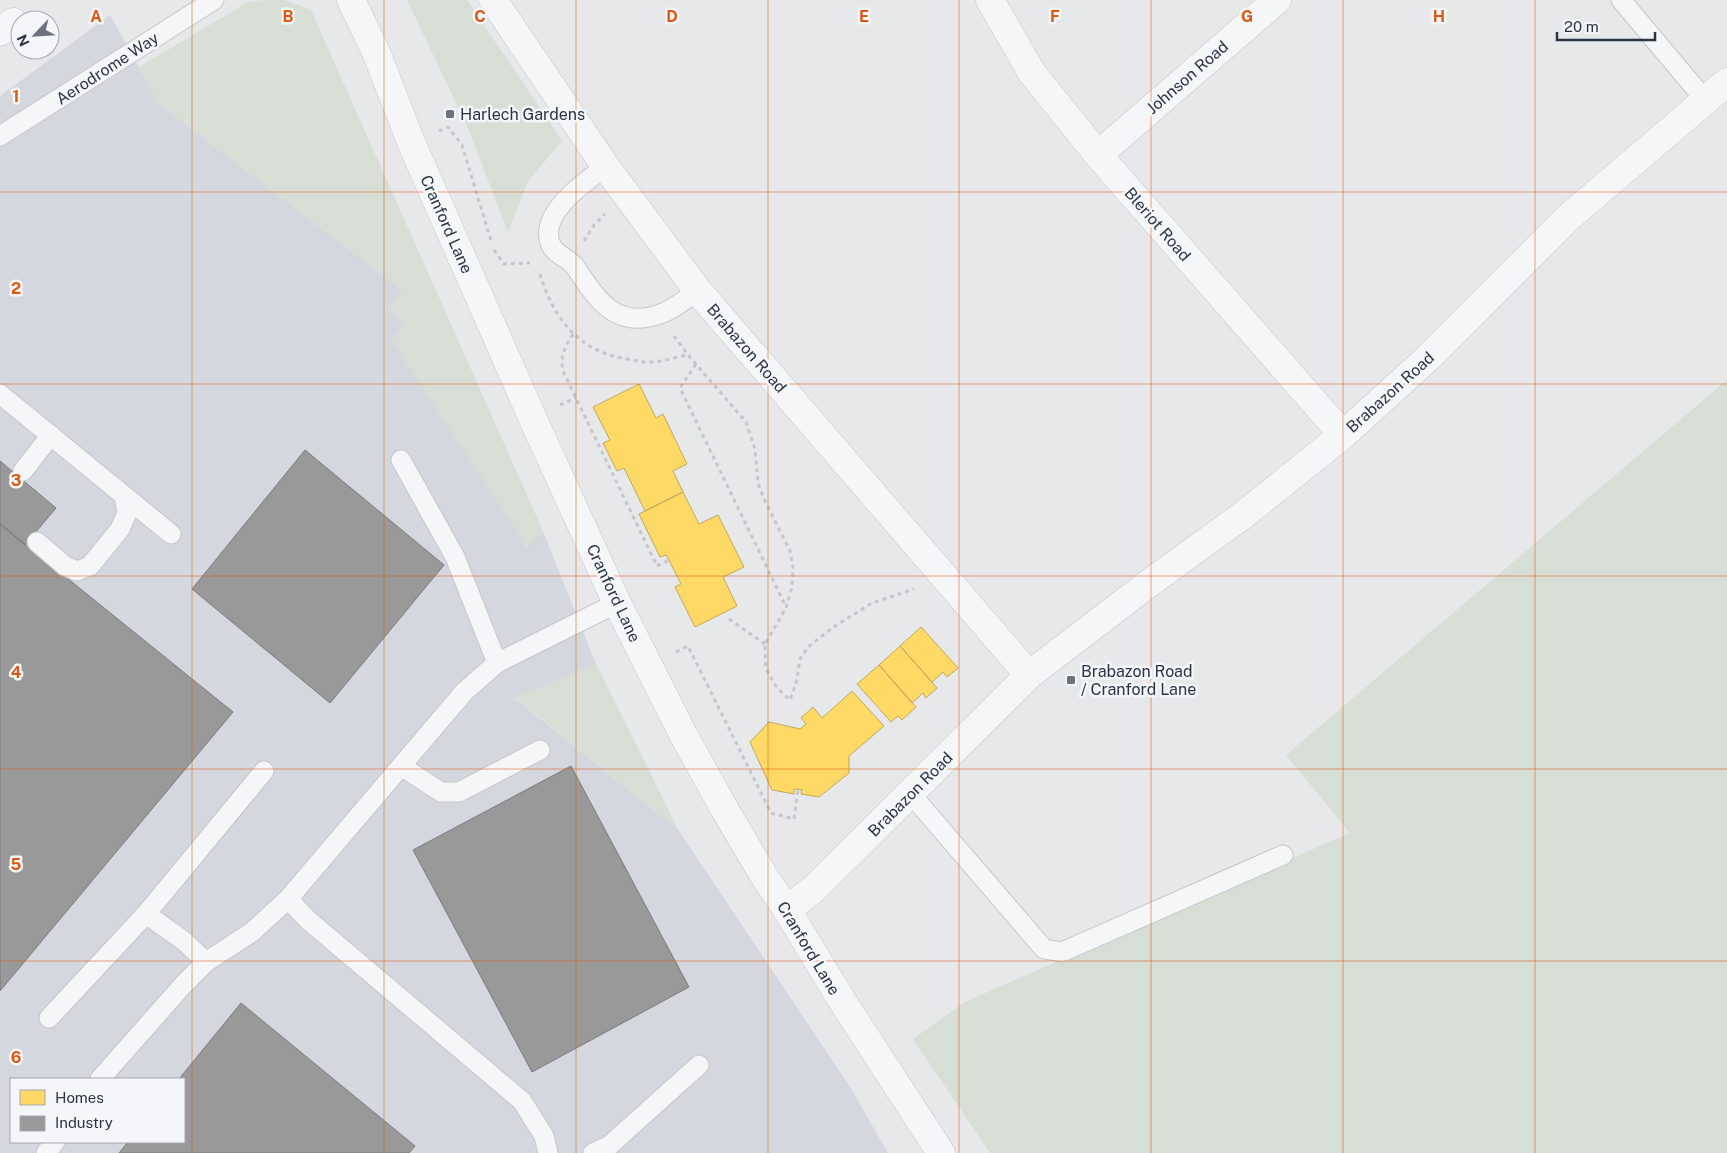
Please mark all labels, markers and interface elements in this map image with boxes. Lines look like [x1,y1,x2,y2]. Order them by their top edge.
text: A [90,7,102,26]
text: B [283,7,294,26]
text: C [474,7,486,26]
text: D [666,7,678,26]
text: E [859,7,869,26]
text: F [1050,7,1060,26]
text: G [1241,7,1253,26]
text: H [1433,7,1445,26]
north arrow [10,10,60,60]
scale bar [1557,10,1654,42]
text: 20 m [1564,18,1599,35]
street label: Aerodrome Way [53,28,162,109]
text: N [14,32,33,49]
street label: Johnson Road [1143,37,1232,118]
text: 1 [13,87,19,106]
place label: Harlech Gardens [460,105,585,124]
marker: Harlech Gardens [444,108,456,120]
street label: Cranford Lane [416,172,477,276]
street label: Bleriot Road [1121,184,1195,265]
text: 2 [11,279,21,298]
street label: Brabazon Road [703,300,790,397]
street label: Brabazon Road [1343,348,1438,437]
text: 3 [11,471,21,490]
street label: Cranford Lane [583,541,645,645]
place label: Brabazon Road / Cranford Lane [1081,662,1196,699]
text: 4 [11,663,22,682]
marker: Brabazon Road / Cranford Lane [1065,674,1077,686]
street label: Brabazon Road [864,748,956,840]
text: 5 [11,855,22,874]
street label: Cranford Lane [773,898,844,998]
text: 6 [11,1048,21,1067]
legend [10,1078,185,1143]
text: Homes [55,1089,104,1106]
text: Industry [55,1114,113,1131]

